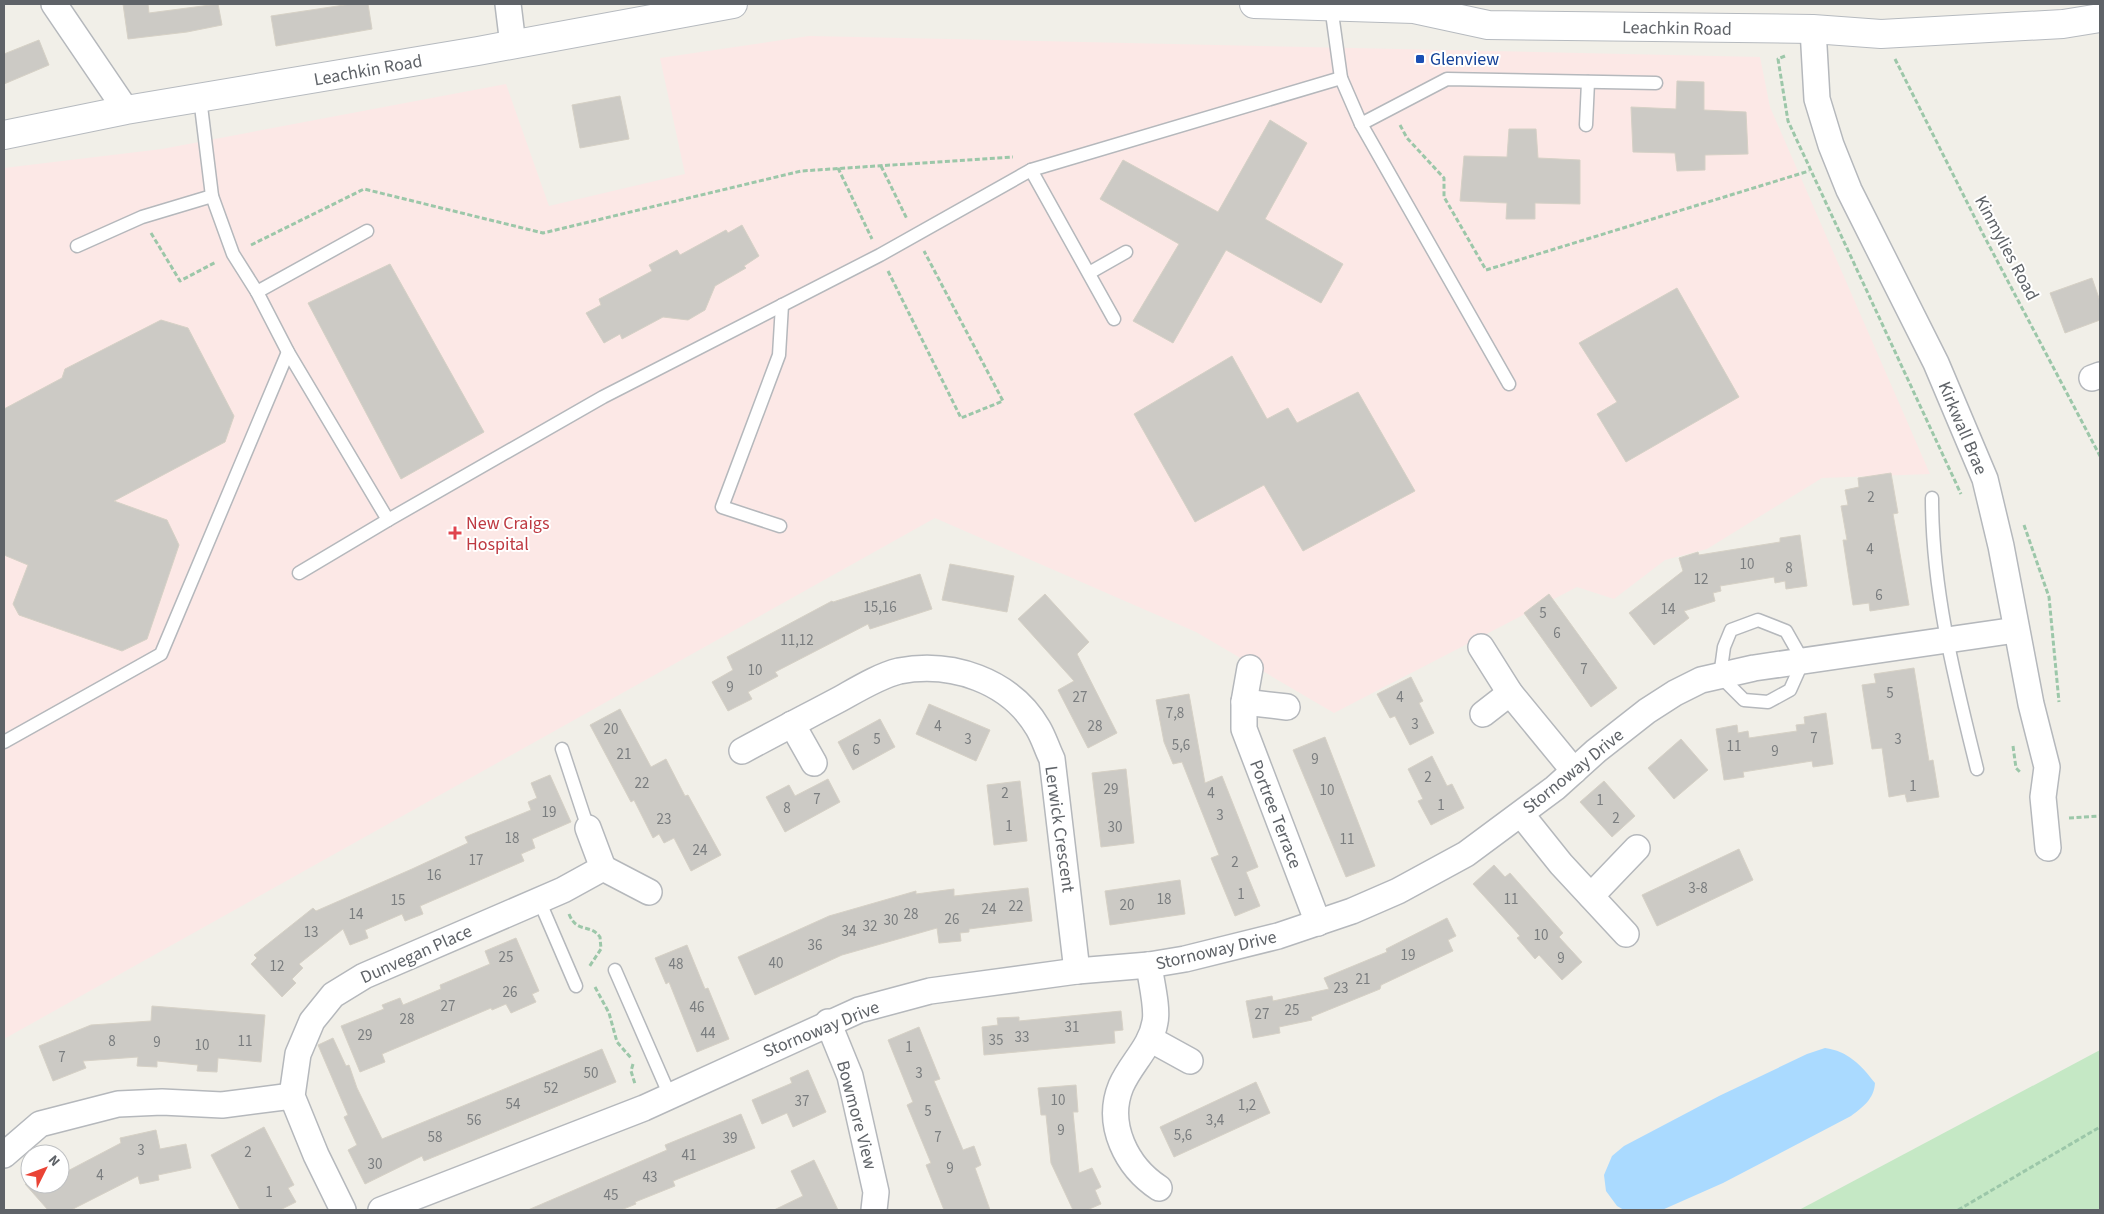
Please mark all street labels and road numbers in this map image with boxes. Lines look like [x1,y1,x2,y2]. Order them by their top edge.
street label: Leachkin Road [1622,15,1732,42]
street label: Leachkin Road [312,49,424,92]
street label: Kinmylies Road [1968,191,2045,305]
street label: Kirkwall Brae [1932,378,1993,479]
street label: Stornoway Drive [1517,723,1629,820]
street label: Portree Terrace [1243,756,1308,872]
street label: Lerwick Crescent [1038,764,1081,894]
street label: Dunvegan Place [356,919,476,990]
street label: Stornoway Drive [1153,924,1279,977]
street label: Stornoway Drive [759,995,883,1064]
street label: Bowmore View [830,1058,883,1173]

